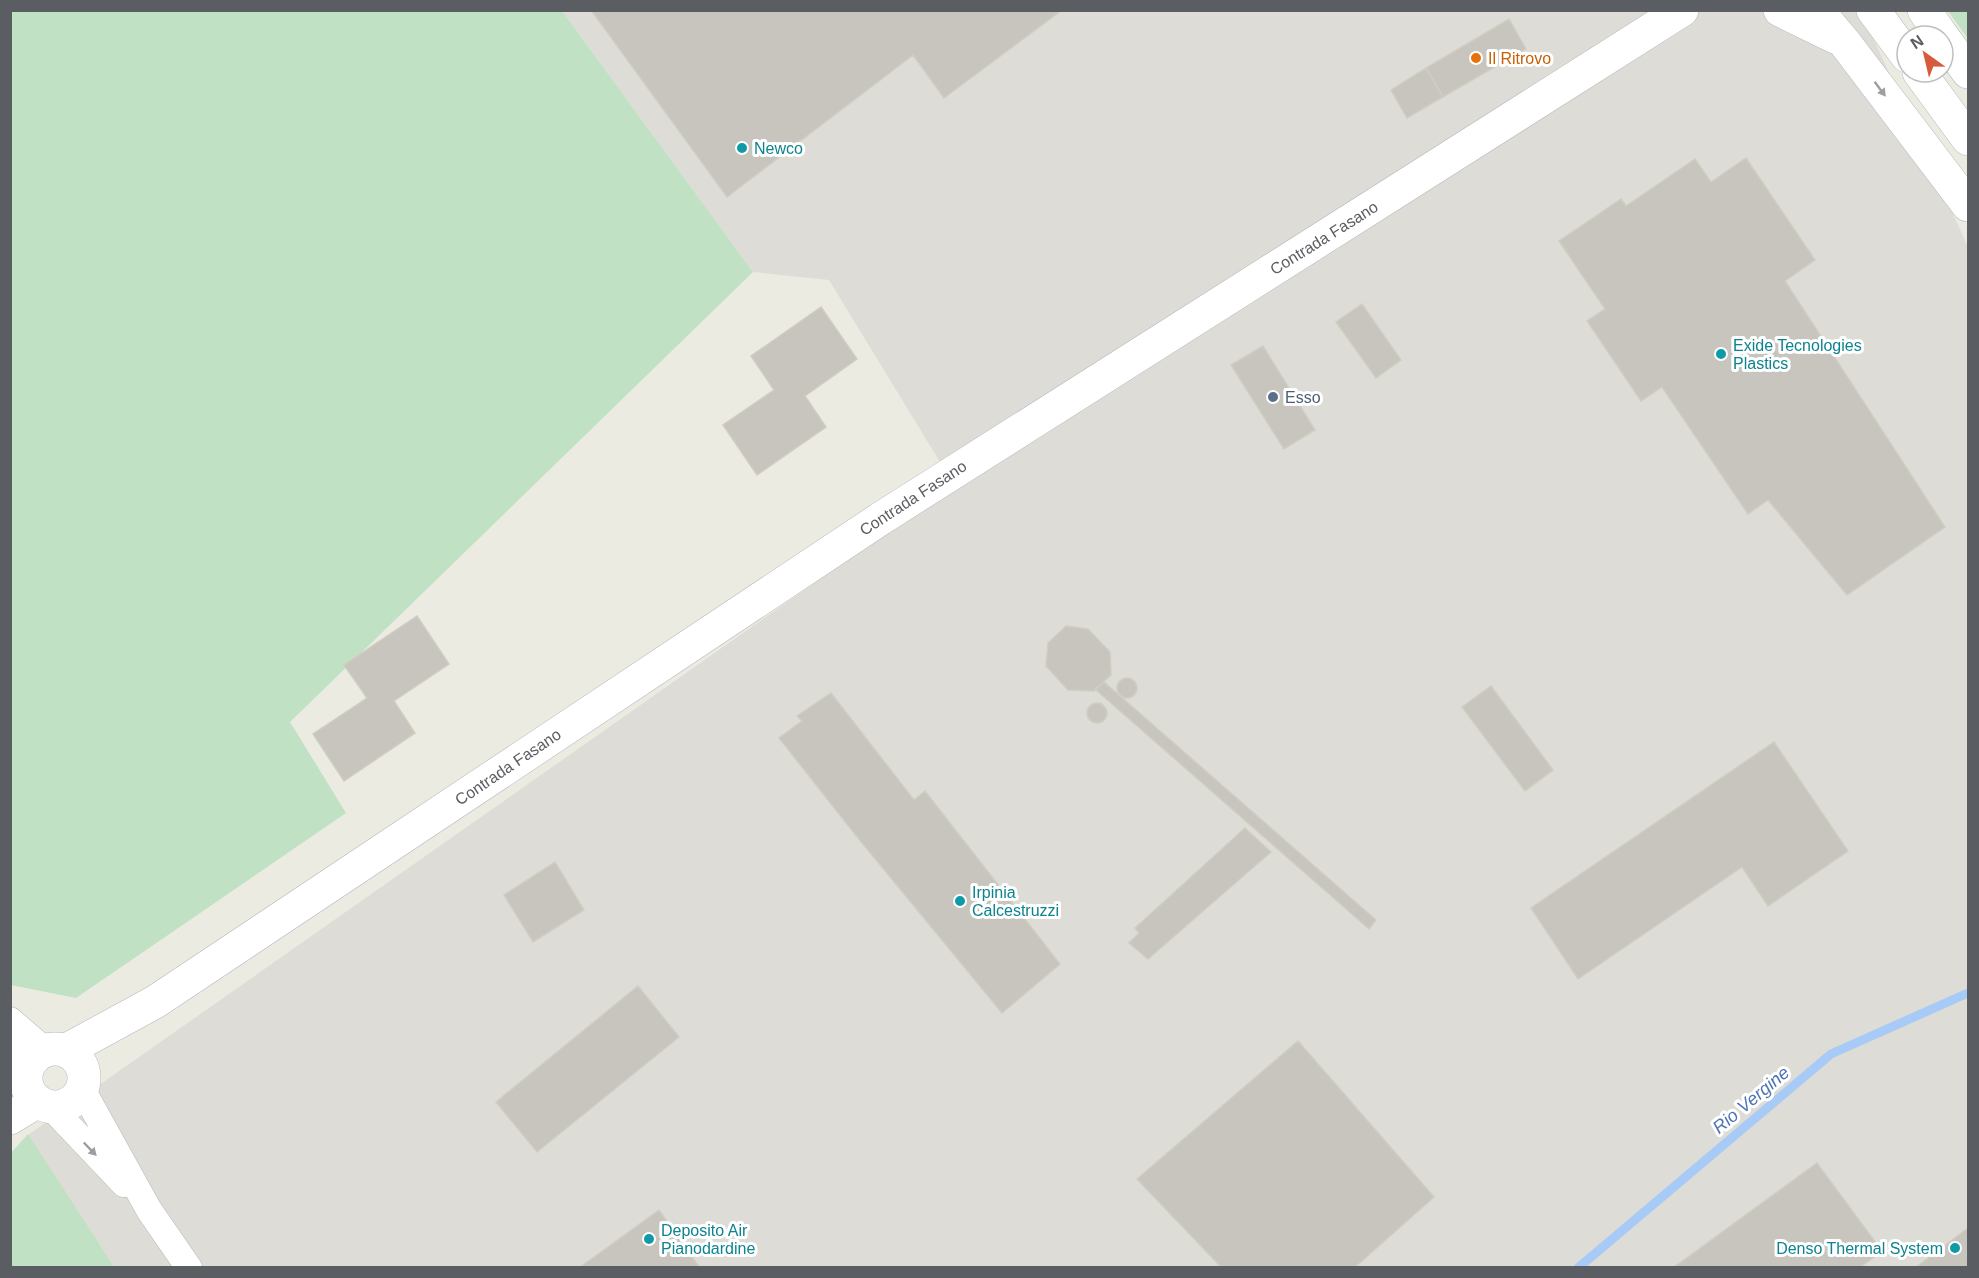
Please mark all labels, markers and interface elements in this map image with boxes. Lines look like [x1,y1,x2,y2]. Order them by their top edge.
north arrow [1895,24,1955,84]
text: N [1907,32,1926,52]
place label: Il Ritrovo [1488,50,1551,67]
marker: Il Ritrovo [1469,51,1483,65]
one-way arrow [1874,82,1886,97]
place label: Newco [754,140,803,157]
marker: Newco [735,141,749,155]
street label: Contrada Fasano [1267,198,1381,278]
place label: Exide Tecnologies Plastics [1733,337,1862,372]
marker: Exide Tecnologies Plastics [1714,347,1728,361]
place label: Esso [1285,389,1321,406]
marker: Esso [1266,390,1280,404]
street label: Contrada Fasano [857,457,970,539]
street label: Contrada Fasano [452,725,564,809]
place label: Irpinia Calcestruzzi [972,884,1059,919]
marker: Irpinia Calcestruzzi [953,894,967,908]
water label: Rio Vergine [1709,1062,1793,1138]
one-way arrow [83,1141,97,1155]
place label: Deposito Air Pianodardine [661,1222,755,1257]
marker: Deposito Air Pianodardine [642,1232,656,1246]
place label: Denso Thermal System [1776,1240,1943,1257]
marker: Denso Thermal System [1948,1241,1962,1255]

